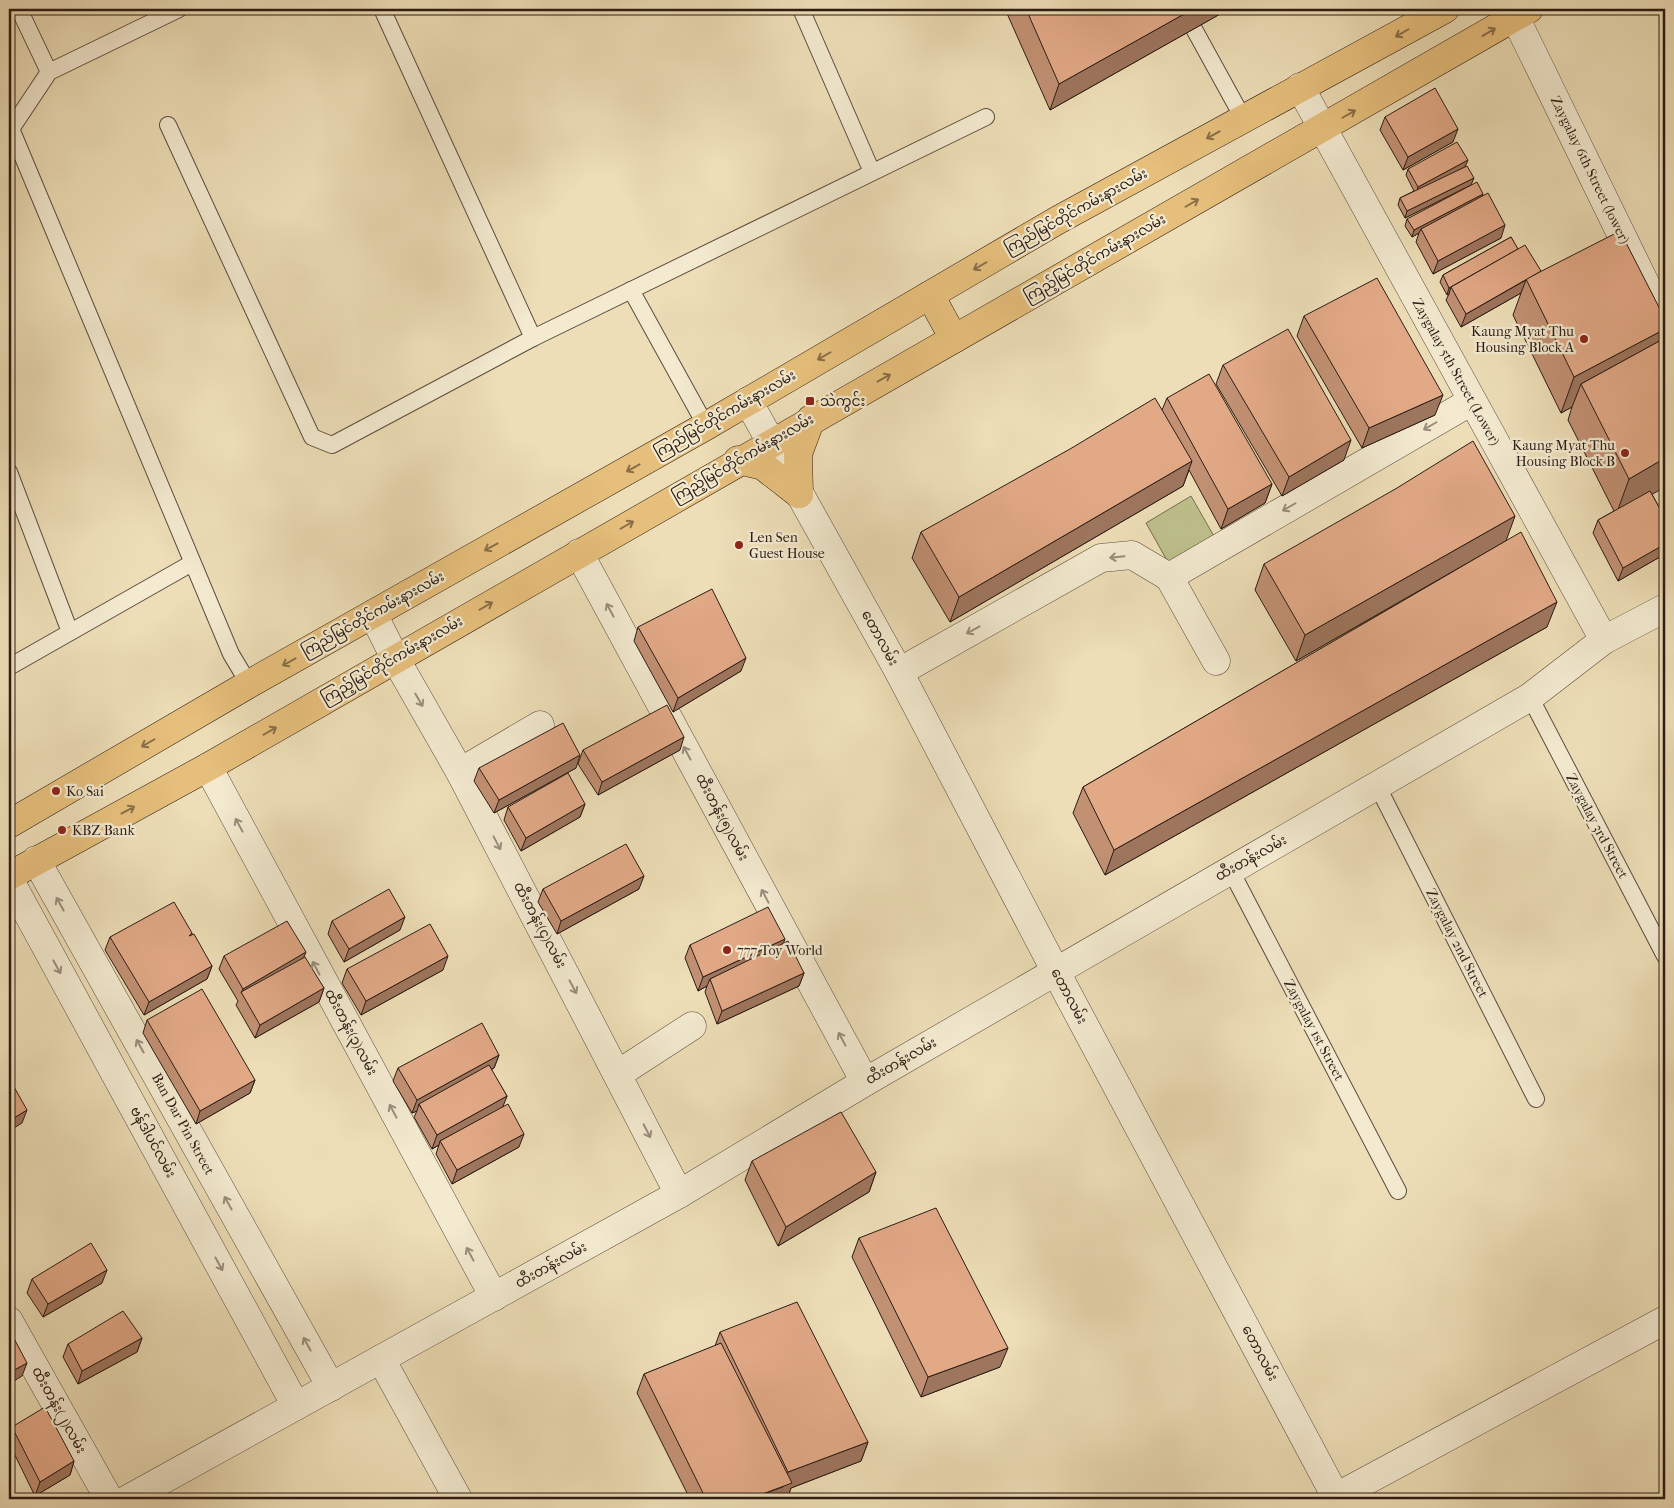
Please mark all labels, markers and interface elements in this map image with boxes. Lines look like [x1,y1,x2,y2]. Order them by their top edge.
one-way arrow [1482,27,1496,37]
one-way arrow [1395,28,1410,38]
street label: Zaygalay 6th Street (lower) [1547,93,1633,247]
one-way arrow [1341,109,1356,119]
one-way arrow [1206,131,1221,140]
street label: ကြည်မြင်တိုင်ကမ်းနားလမ်း [1001,163,1152,260]
one-way arrow [1185,198,1200,208]
street label: ကြည့်မြင်တိုင်ကမ်းနားလမ်း [1020,209,1170,308]
one-way arrow [973,261,987,271]
street label: Zaygalay 5th Street (Lower) [1408,295,1504,449]
place label: Kaung Myat Thu Housing Block A [1471,323,1575,356]
marker: Kaung Myat Thu Housing Block A [1578,333,1590,345]
one-way arrow [817,352,832,362]
street label: ကြည်မြင်တိုင်ကမ်းနားလမ်း [650,365,800,464]
one-way arrow [876,373,890,383]
place label: သဲကွင်း [820,391,865,412]
marker: သဲကွင်း [804,395,816,407]
street label: ကြည့်မြင်တိုင်ကမ်းနားလမ်း [668,409,818,508]
one-way arrow [1423,421,1437,431]
place label: Kaung Myat Thu Housing Block B [1512,437,1615,470]
marker: Kaung Myat Thu Housing Block B [1619,447,1631,459]
one-way arrow [626,463,640,473]
one-way arrow [1283,503,1297,513]
one-way arrow [619,519,634,529]
place label: Len Sen Guest House [749,529,825,562]
marker: Len Sen Guest House [733,539,745,551]
one-way arrow [484,543,499,553]
one-way arrow [1109,552,1125,562]
street label: ကြည်မြင်တိုင်ကမ်းနားလမ်း [298,566,449,663]
one-way arrow [479,600,493,610]
one-way arrow [605,603,614,618]
street label: တောလမ်း [858,606,904,669]
street label: ကြည့်မြင်တိုင်ကမ်းနားလမ်း [317,611,467,710]
one-way arrow [966,625,981,635]
one-way arrow [282,657,296,667]
one-way arrow [415,693,425,707]
one-way arrow [262,725,276,735]
one-way arrow [141,738,155,748]
one-way arrow [682,746,692,761]
street label: ထီးတန်း(၅)လမ်း [689,769,754,865]
street label: Zaygalay 3rd Street [1562,771,1632,881]
place label: Ko Sai [66,783,104,800]
marker: Ko Sai [50,785,62,797]
one-way arrow [120,805,135,814]
one-way arrow [234,817,244,832]
place label: KBZ Bank [72,822,135,839]
marker: KBZ Bank [56,824,68,836]
street label: ထီးတန်းလမ်း [1211,830,1291,887]
one-way arrow [493,835,502,850]
street label: ထီးတန်း(၄)လမ်း [507,878,572,973]
street label: Zaygalay 2nd Street [1422,886,1492,1000]
one-way arrow [760,889,769,904]
one-way arrow [55,897,65,912]
place label: 777 Toy World [737,942,823,959]
marker: 777 Toy World [721,944,733,956]
one-way arrow [52,960,62,975]
one-way arrow [311,961,321,975]
street label: တောလမ်း [1047,964,1093,1027]
street label: Zaygalay 1st Street [1280,976,1348,1084]
one-way arrow [569,979,578,994]
street label: ထီးတန်း(၃)လမ်း [318,985,383,1080]
one-way arrow [837,1031,847,1046]
street label: ထီးတန်းလမ်း [861,1032,941,1091]
one-way arrow [135,1038,145,1053]
street label: Ban Dar Pin Street [148,1070,218,1178]
street label: ဗန်ဒါပင်လမ်း [124,1102,181,1182]
one-way arrow [388,1104,398,1119]
one-way arrow [643,1123,652,1138]
one-way arrow [223,1195,233,1210]
street label: ထီးတန်းလမ်း [511,1237,591,1294]
one-way arrow [465,1247,475,1262]
one-way arrow [214,1256,224,1271]
street label: တောလမ်း [1238,1321,1284,1384]
one-way arrow [302,1338,312,1352]
street label: ထီးတန်း(၂)လမ်း [26,1363,92,1458]

